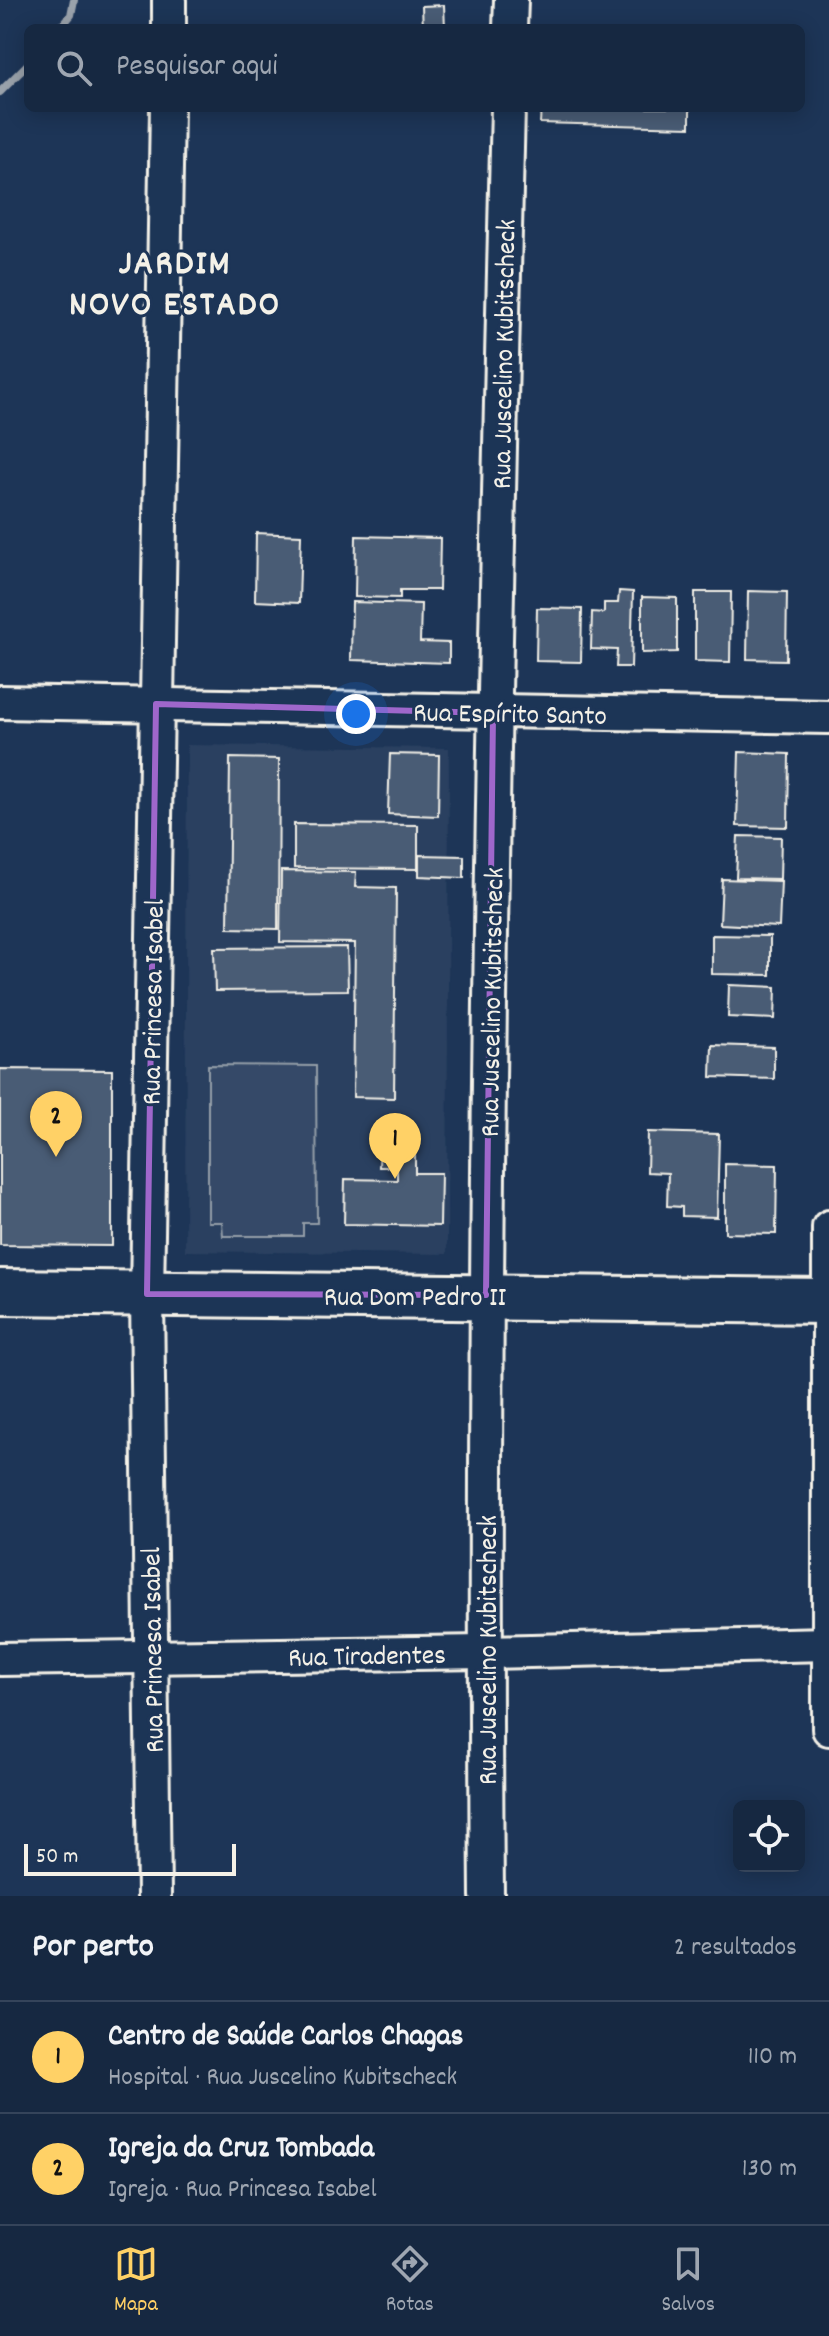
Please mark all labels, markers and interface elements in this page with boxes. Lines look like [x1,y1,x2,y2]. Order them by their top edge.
search box [24,24,805,112]
icon: search [52,46,96,90]
text: Pesquisar aqui [116,47,278,90]
street label: Rua Juscelino Kubitscheck [485,219,529,489]
district label: JARDIM NOVO ESTADO [69,240,281,333]
your location [336,694,376,734]
street label: Rua Espírito Santo [413,695,607,739]
street label: Rua Juscelino Kubitscheck [473,867,517,1137]
street label: Rua Princesa Isabel [134,898,178,1105]
pin: 2 [30,1091,82,1157]
pin: 1 [369,1113,421,1179]
street label: Rua Dom Pedro II [324,1280,507,1320]
street label: Rua Juscelino Kubitscheck [471,1515,511,1785]
street label: Rua Princesa Isabel [134,1546,178,1753]
street label: Rua Tiradentes [288,1638,446,1680]
map controls [733,1800,805,1872]
button: locate [733,1800,805,1872]
scale bar [24,1840,236,1876]
text: 50 m [36,1842,78,1873]
text: Por perto [32,1924,154,1973]
text: 2 resultados [674,1930,797,1967]
text: Centro de Saúde Carlos Chagas [108,2017,463,2060]
text: 1 [55,2039,61,2076]
text: 110 m [748,2039,797,2076]
text: Hospital · Rua Juscelino Kubitscheck [108,2060,457,2097]
text: Igreja da Cruz Tombada [108,2129,374,2172]
text: 2 [52,2151,64,2188]
text: 130 m [742,2151,797,2188]
text: Igreja · Rua Princesa Isabel [108,2172,377,2209]
tab: Mapa [114,2242,158,2321]
tab: Rotas [386,2242,434,2321]
tab: Salvos [662,2242,715,2321]

